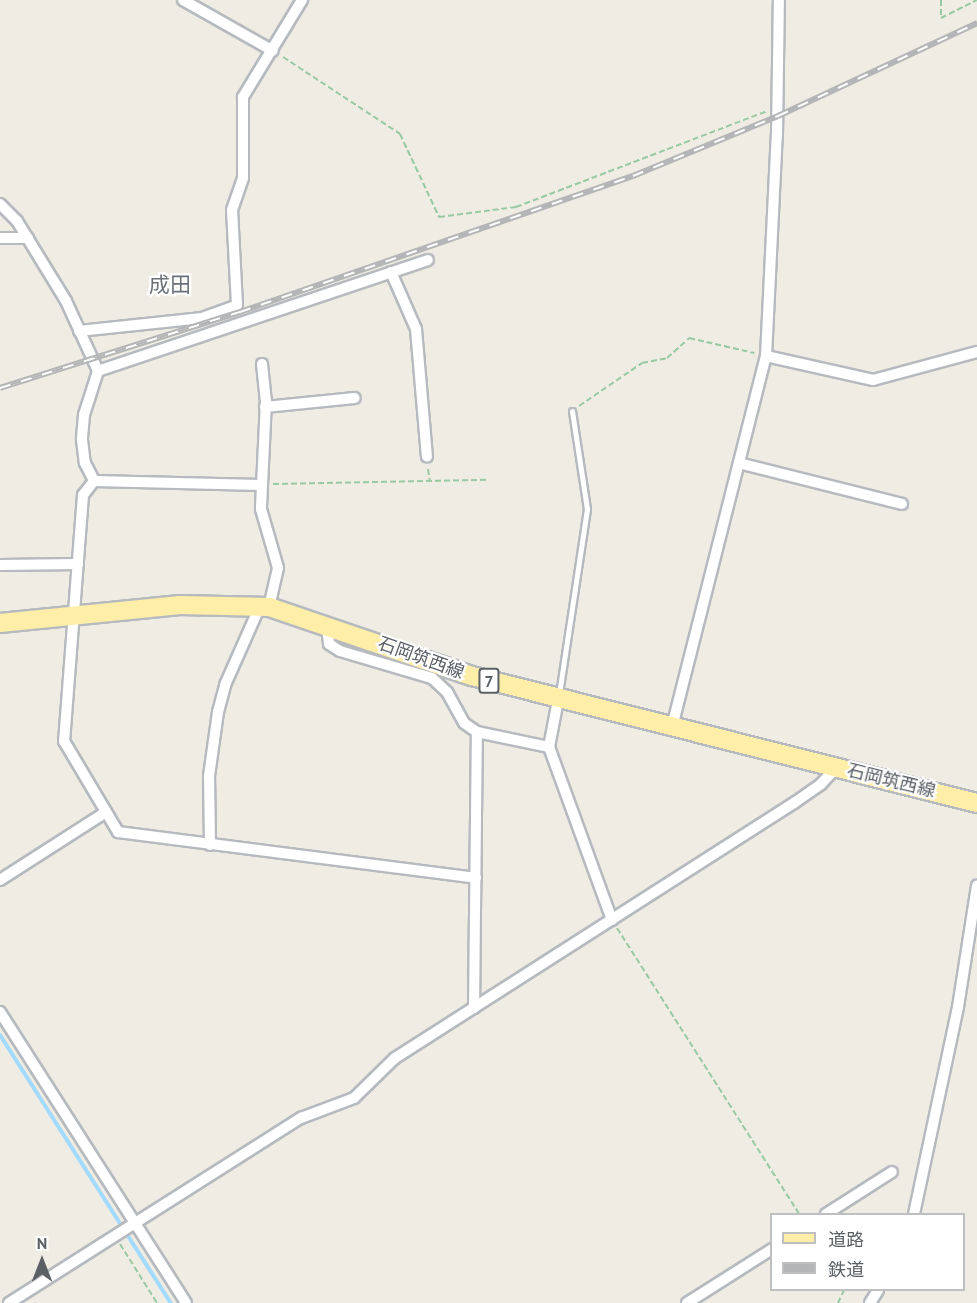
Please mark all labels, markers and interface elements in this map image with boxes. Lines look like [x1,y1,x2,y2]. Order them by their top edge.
district label: 成田 [149,272,191,298]
street label: 石岡筑西線 [375,632,467,684]
road number: 7 [477,668,501,694]
street label: 石岡筑西線 [845,760,937,802]
legend [770,1213,965,1291]
text: 道路 [828,1228,864,1251]
north arrow [12,1231,72,1291]
text: N [37,1233,47,1253]
text: 鉄道 [828,1258,864,1281]

